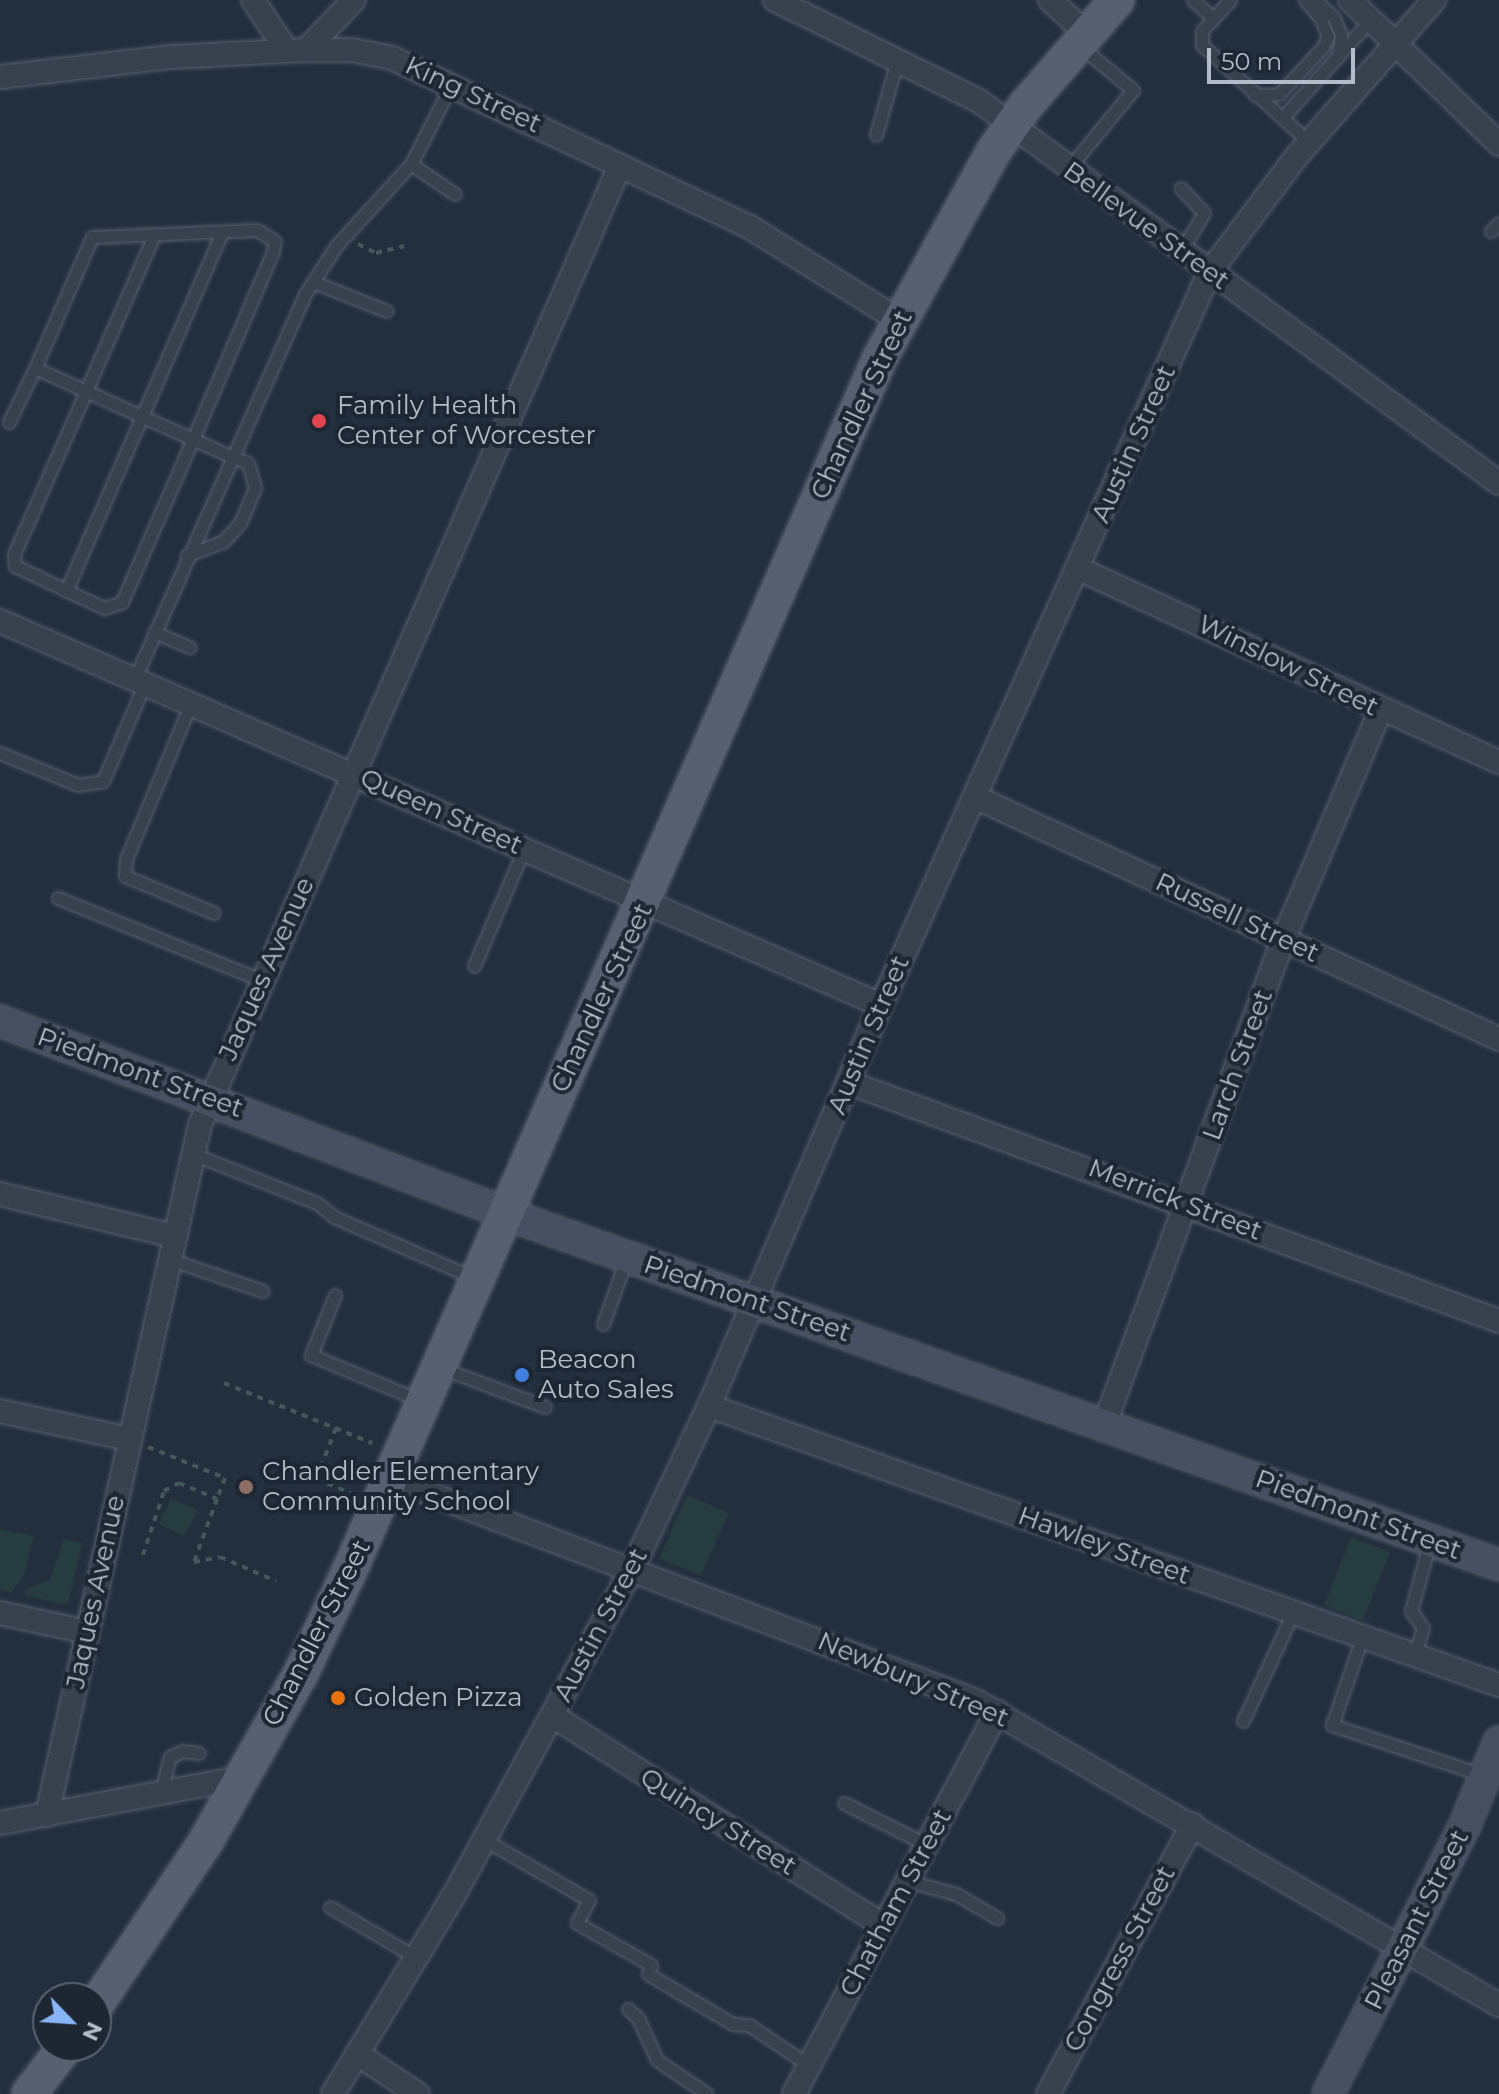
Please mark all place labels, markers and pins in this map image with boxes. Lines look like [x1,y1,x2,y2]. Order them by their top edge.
place label: Family Health Center of Worcester [337,390,596,452]
marker: Family Health Center of Worcester [308,410,330,432]
place label: Beacon Auto Sales [538,1344,674,1406]
marker: Beacon Auto Sales [513,1366,531,1384]
place label: Chandler Elementary Community School [262,1456,539,1518]
marker: Chandler Elementary Community School [237,1478,255,1496]
place label: Golden Pizza [354,1682,523,1714]
marker: Golden Pizza [329,1689,347,1707]

